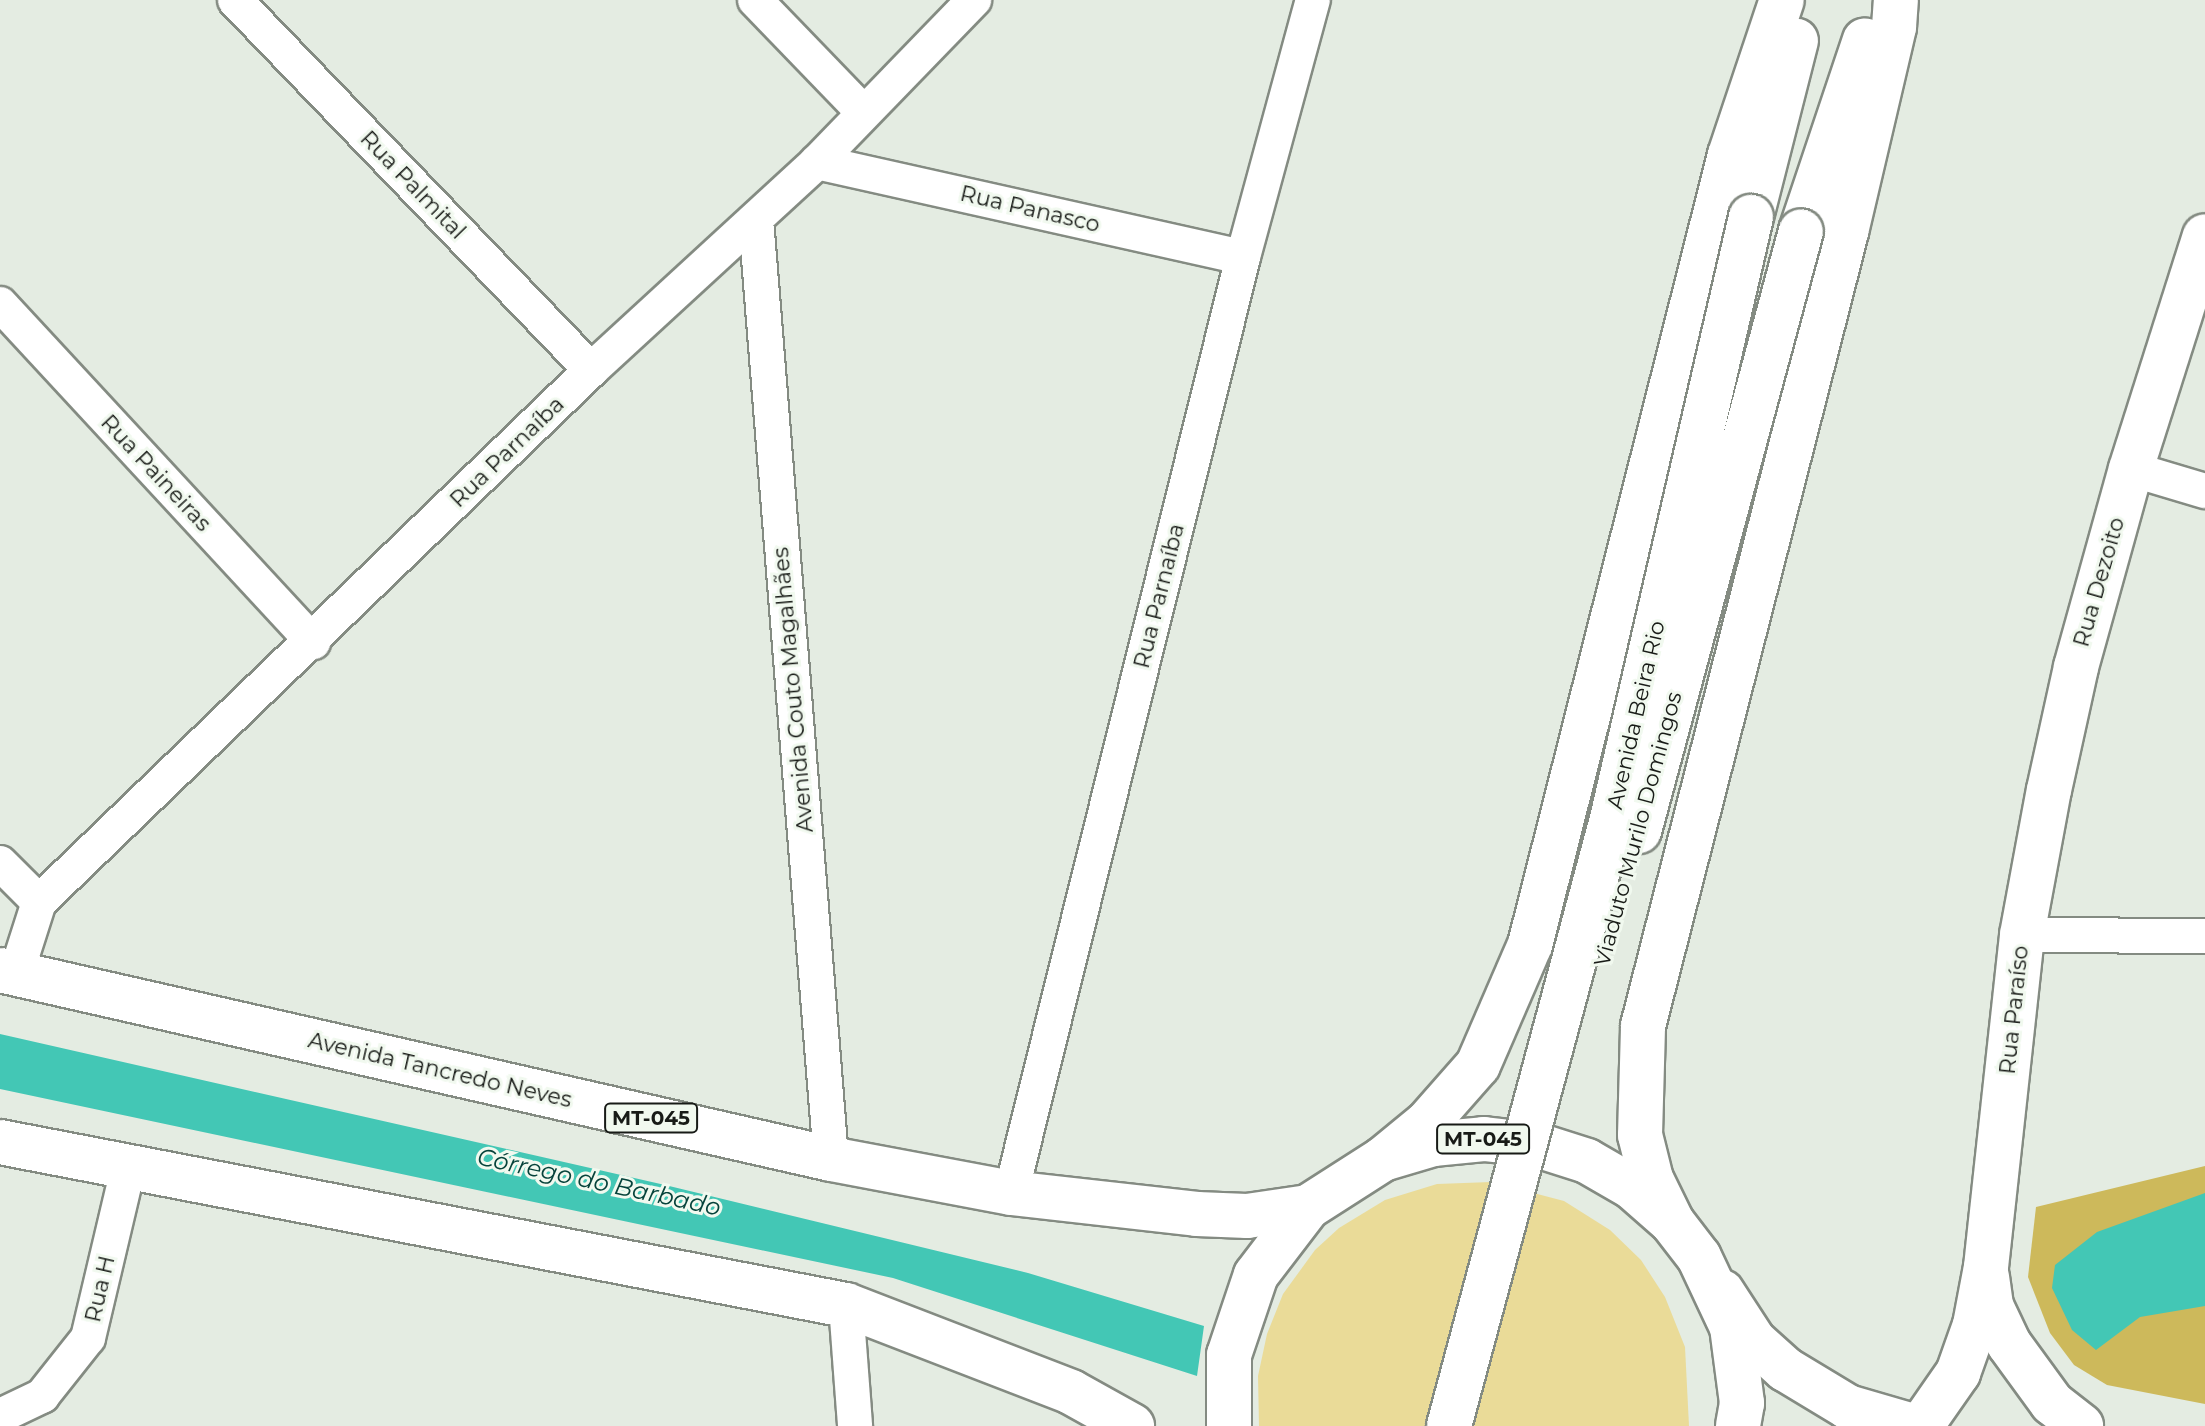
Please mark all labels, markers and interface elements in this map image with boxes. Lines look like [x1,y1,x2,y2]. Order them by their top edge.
street label: Rua Palmital [355,125,471,245]
street label: Rua Panasco [958,180,1102,238]
street label: Rua Parnaíba [445,391,569,513]
street label: Rua Paineiras [95,409,217,537]
street label: Rua Dezoito [2068,514,2130,650]
street label: Rua Parnaíba [1128,521,1190,671]
street label: Avenida Couto Magalhães [767,546,819,834]
street label: Avenida Beira Rio [1601,618,1671,812]
street label: Viaduto Murilo Domingos [1589,689,1687,969]
street label: Rua Paraíso [1994,944,2034,1076]
street label: Avenida Tancredo Neves [306,1027,574,1113]
road number: MT-045 [603,1102,699,1134]
road number: MT-045 [1435,1123,1531,1155]
water label: Córrego do Barbado [475,1142,723,1222]
street label: Rua H [80,1253,120,1325]

